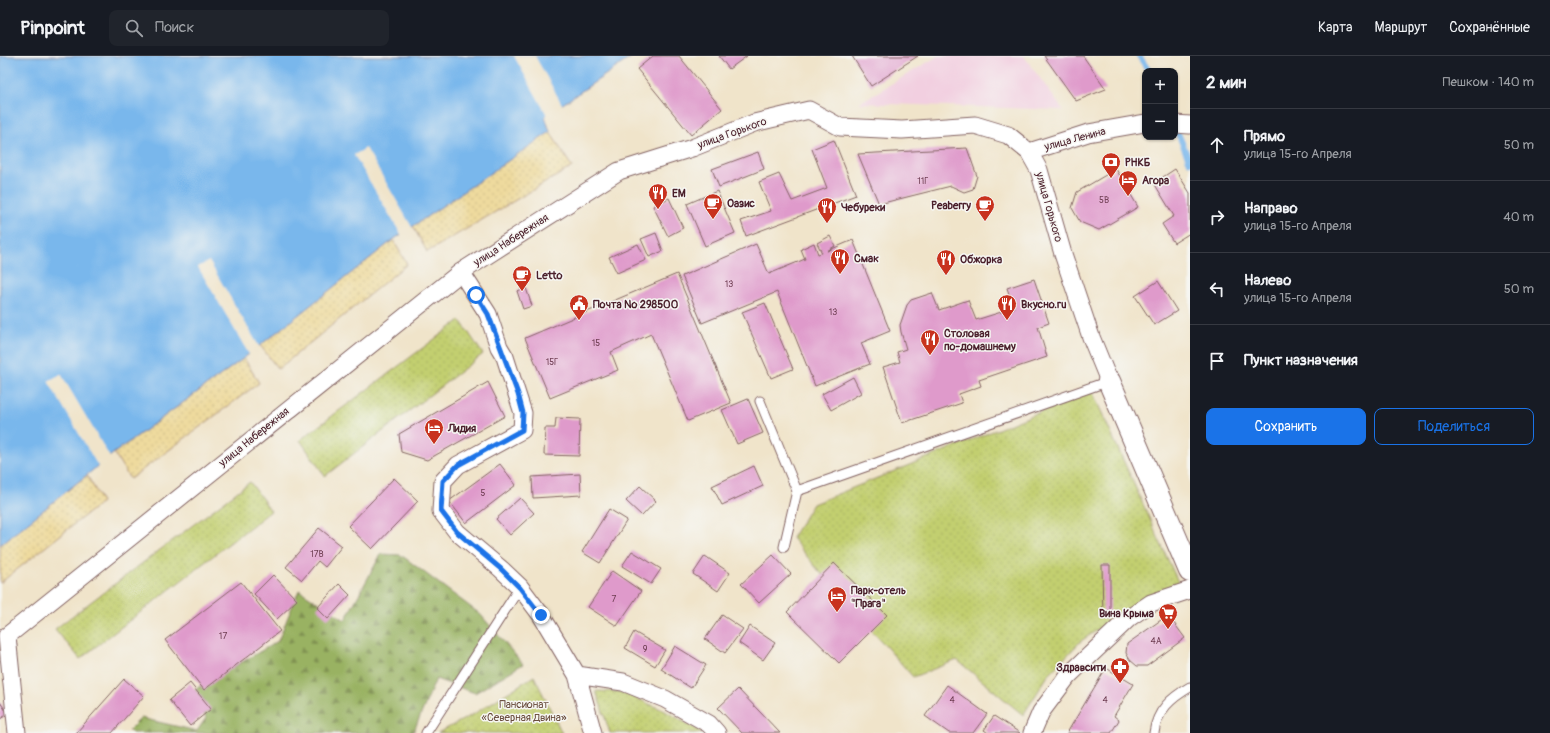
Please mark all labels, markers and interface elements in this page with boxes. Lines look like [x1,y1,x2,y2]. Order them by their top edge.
search box [109,10,389,46]
text: Pinpoint [20,16,85,40]
icon: search [123,17,145,39]
text: Поиск [155,18,194,37]
text: Карта [1318,19,1353,36]
text: Маршрут [1375,19,1427,36]
text: Сохранённые [1449,19,1530,36]
map controls [1142,68,1178,140]
button: + [1142,68,1178,104]
text: 2 мин [1206,72,1246,93]
text: Пешком · 140 m [1443,74,1534,90]
button: − [1142,104,1178,140]
street label: улица Горького [695,114,768,152]
street label: улица Ленина [1042,125,1107,154]
text: Прямо [1244,127,1285,146]
icon: ahead [1206,134,1228,156]
text: 50 m [1504,137,1534,153]
text: улица 15-го Апреля [1244,146,1352,162]
bank icon: РНКБ [1100,151,1122,179]
place label: РНКБ [1125,156,1151,169]
street label: улица Горького [1032,169,1065,244]
hotel icon: Агора [1117,169,1139,197]
place label: Агора [1142,174,1169,187]
house number: 11Г [917,176,929,187]
restaurant icon: ЕМ [647,182,669,210]
place label: ЕМ [672,187,686,200]
cafe icon: Оазис [702,192,724,220]
cafe icon: Peaberry [974,194,996,222]
house number: 5В [1099,195,1109,206]
restaurant icon: Чебуреки [816,196,838,224]
place label: Оазис [727,197,755,210]
place label: Peaberry [931,199,971,212]
text: Направо [1244,199,1298,218]
place label: Чебуреки [841,201,885,214]
icon: right [1206,206,1228,228]
text: 40 m [1503,209,1534,225]
street label: улица Набережная [470,211,551,270]
text: улица 15-го Апреля [1244,218,1352,234]
restaurant icon: Смак [829,247,851,275]
restaurant icon: Обжорка [935,248,957,276]
place label: Смак [854,252,879,265]
place label: Обжорка [960,253,1002,266]
cafe icon: Letto [511,264,533,292]
place label: Letto [536,269,562,282]
text: Налево [1244,271,1291,290]
icon: left [1206,278,1228,300]
house number: 13 [725,279,733,290]
text: 50 m [1504,281,1534,297]
route start [467,286,485,304]
text: улица 15-го Апреля [1244,290,1352,306]
public building icon: Почта № 298500 [568,293,590,321]
restaurant icon: Вкусно.ru [996,293,1018,321]
place label: Почта № 298500 [593,298,679,311]
place label: Вкусно.ru [1021,298,1067,311]
house number: 13 [829,307,837,318]
place label: Столовая по-домашнему [944,327,1016,353]
restaurant icon: Столовая по-домашнему [919,328,941,356]
house number: 15 [592,338,600,349]
icon: arrive [1206,350,1228,372]
text: Пункт назначения [1244,351,1358,370]
house number: 15Г [546,357,558,368]
street label: улица Набережная [215,405,292,470]
button: Сохранить [1206,408,1366,445]
button: Поделиться [1374,408,1534,445]
hotel icon: Лидия [423,417,445,445]
place label: Лидия [447,422,476,435]
house number: 5 [481,488,486,499]
house number: 17В [310,549,324,560]
place label: Парк-отель "Прага" [851,584,906,610]
hotel icon: Парк-отель "Прага" [826,585,848,613]
house number: 7 [612,594,617,605]
supermarket icon: Вина Крыма [1157,602,1179,630]
route end [532,606,550,624]
place label: Вина Крыма [1099,607,1154,620]
house number: 17 [219,631,227,642]
house number: 4А [1150,636,1162,647]
house number: 9 [643,644,648,655]
pharmacy icon: Здравсити [1109,656,1131,684]
place label: Здравсити [1056,661,1106,674]
house number: 4 [949,695,955,706]
house number: 4 [1102,695,1108,706]
park label: Пансионат «Северная Двина» [482,698,567,724]

